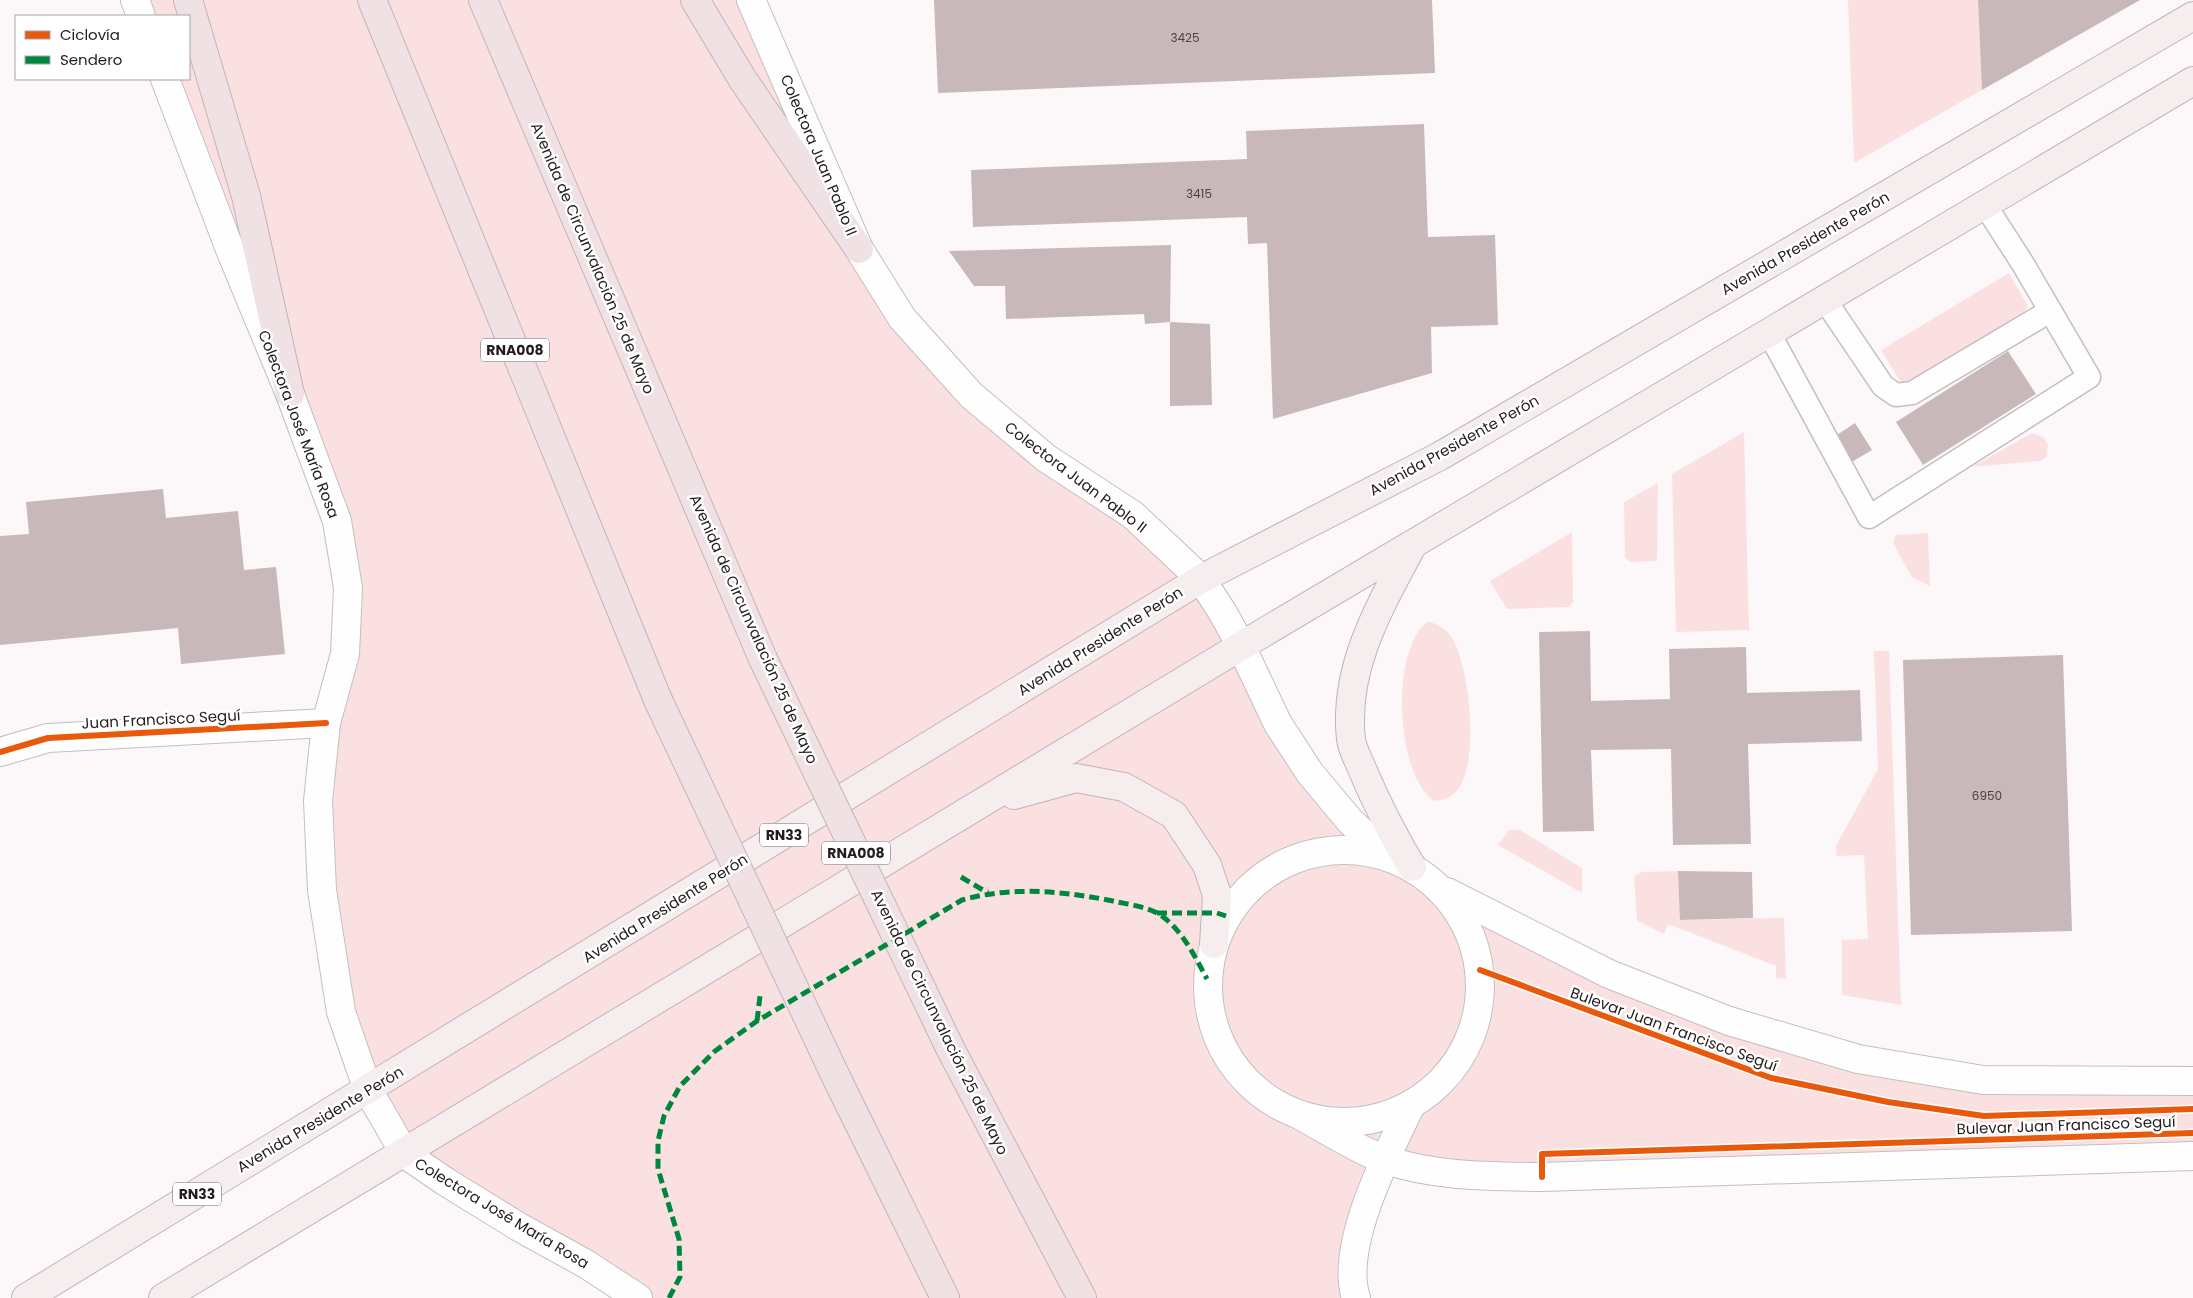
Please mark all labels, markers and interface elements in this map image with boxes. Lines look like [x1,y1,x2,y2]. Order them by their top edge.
legend [15,15,190,80]
text: Ciclovía [60,24,120,45]
house number: 3425 [1170,29,1200,46]
text: Sendero [60,49,122,70]
street label: Colectora Juan Pablo II [776,71,862,239]
street label: Avenida de Circunvalación 25 de Mayo [526,119,660,397]
house number: 3415 [1186,185,1212,202]
street label: Avenida Presidente Perón [1717,186,1893,300]
street label: Colectora José María Rosa [253,327,345,521]
road number: RNA008 [481,338,549,362]
street label: Avenida Presidente Perón [1365,389,1543,501]
street label: Colectora Juan Pablo II [1001,417,1151,537]
street label: Avenida de Circunvalación 25 de Mayo [685,491,823,767]
street label: Avenida Presidente Perón [1013,581,1187,701]
street label: Juan Francisco Seguí [81,704,241,734]
house number: 6950 [1972,787,2002,804]
road number: RN33 [760,824,808,846]
road number: RNA008 [822,841,890,864]
street label: Avenida Presidente Perón [578,848,752,968]
street label: Avenida de Circunvalación 25 de Mayo [866,886,1014,1158]
street label: Bulevar Juan Francisco Seguí [1568,982,1781,1076]
street label: Avenida Presidente Perón [233,1061,407,1177]
street label: Bulevar Juan Francisco Seguí [1956,1111,2176,1139]
street label: Colectora José María Rosa [411,1153,593,1273]
road number: RN33 [173,1182,221,1206]

